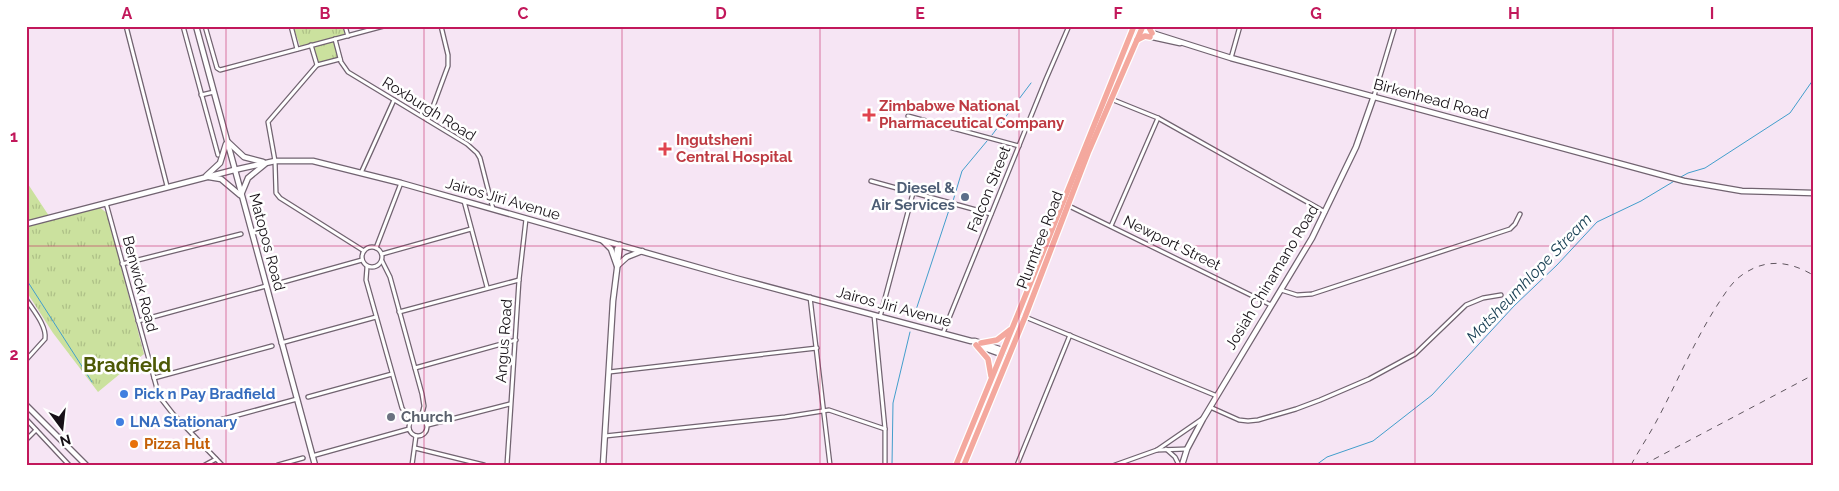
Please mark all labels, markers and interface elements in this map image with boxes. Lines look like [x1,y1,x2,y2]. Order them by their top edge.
text: A [122,4,133,23]
text: B [320,4,331,23]
text: C [518,4,529,23]
text: D [715,4,727,23]
text: E [915,4,925,23]
text: F [1113,4,1123,23]
text: G [1310,4,1322,23]
text: H [1508,4,1520,23]
text: I [1710,4,1714,23]
street label: Roxburgh Road [379,73,479,145]
street label: Birkenhead Road [1371,75,1491,123]
place label: Zimbabwe National Pharmaceutical Company [879,97,1065,132]
marker: Zimbabwe National Pharmaceutical Company [863,109,875,121]
text: 1 [10,127,18,146]
place label: Ingutsheni Central Hospital [676,131,793,166]
marker: Ingutsheni Central Hospital [658,142,672,156]
street label: Falcon Street [964,143,1014,235]
street label: Jairos Jiri Avenue [444,174,562,224]
place label: Diesel & Air Services [871,179,955,214]
street label: Plumtree Road [1013,188,1067,292]
street label: Matopos Road [245,191,289,293]
marker: Diesel & Air Services [959,191,971,203]
street label: Josiah Chinamano Road [1222,201,1322,353]
water label: Matsheumhlope Stream [1462,209,1596,347]
street label: Newport Street [1120,212,1224,274]
street label: Benwick Road [119,234,161,334]
street label: Jairos Jiri Avenue [835,283,954,331]
street label: Angus Road [492,298,516,384]
text: 2 [9,345,19,364]
district label: Bradfield [83,353,171,377]
place label: Pick n Pay Bradfield [134,385,276,403]
marker: Pick n Pay Bradfield [118,388,130,400]
north arrow [38,404,88,454]
place label: Church [401,408,453,426]
marker: Church [385,411,397,423]
place label: LNA Stationary [130,413,238,431]
marker: LNA Stationary [114,416,126,428]
text: N [58,431,73,450]
place label: Pizza Hut [144,435,211,453]
marker: Pizza Hut [128,438,140,450]

